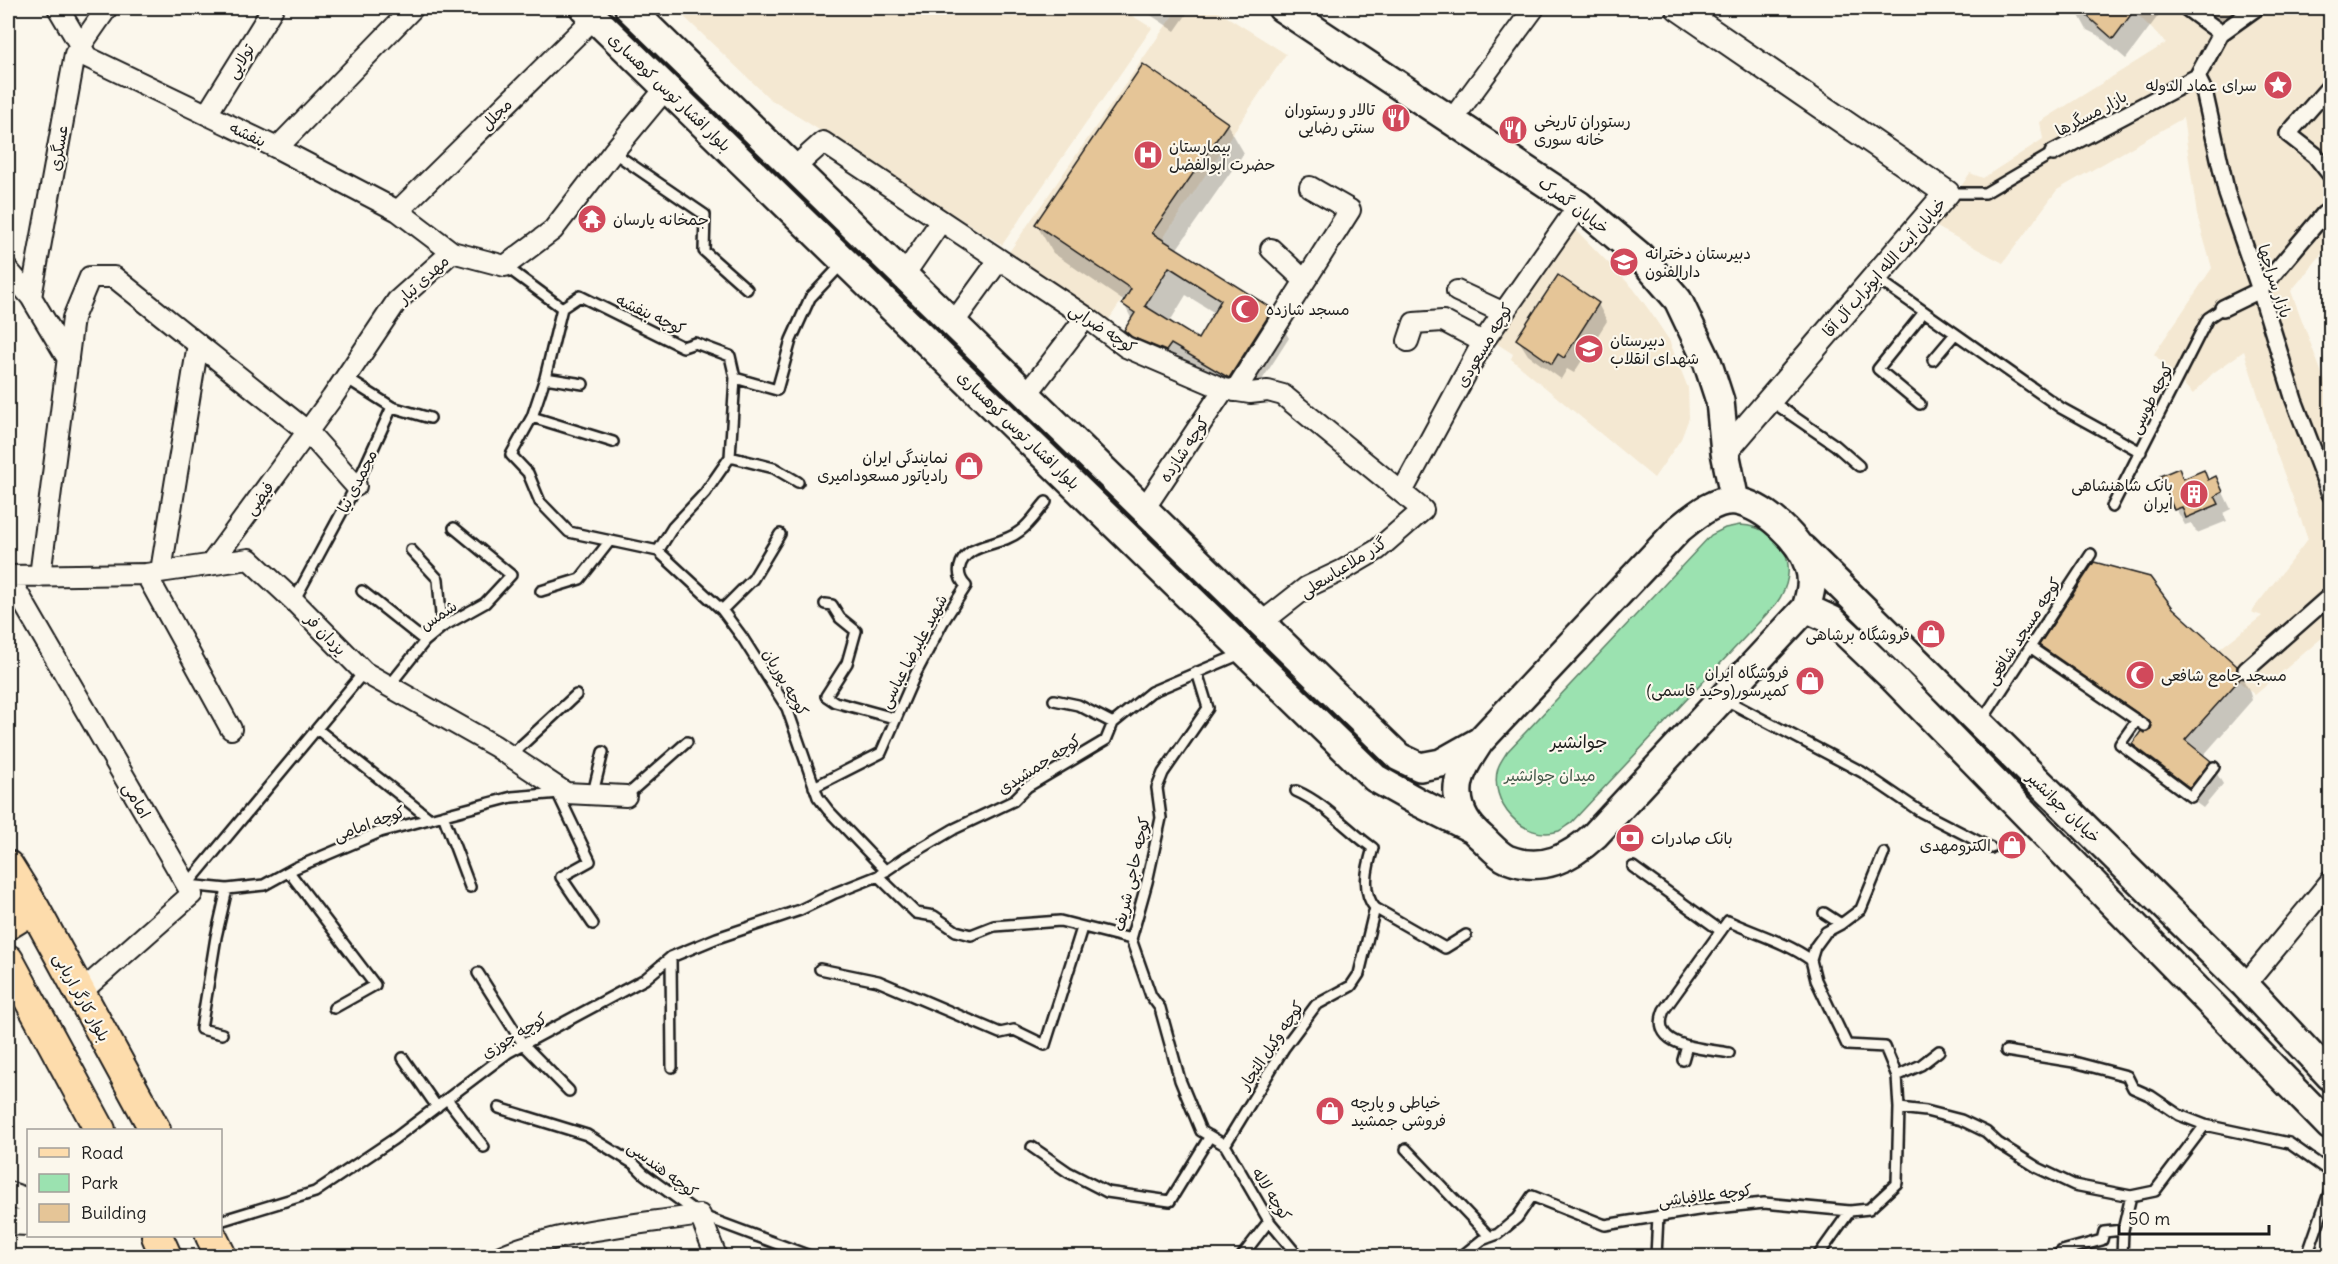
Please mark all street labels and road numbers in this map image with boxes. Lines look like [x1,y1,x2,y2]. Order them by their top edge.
street label: بلوار افشار توس کوهساری [604,28,735,156]
street label: تولایی [222,40,259,83]
street label: بازار مسگرها [2052,86,2130,140]
street label: مجلل [476,94,516,134]
street label: بنفشه [226,117,270,151]
street label: عسگری [44,123,72,173]
street label: خیابان گمرک [1535,172,1613,238]
street label: خیابان آیت الله ابوتراب آل آقا [1818,193,1951,342]
street label: بازار سراجها [2254,242,2296,320]
street label: مهدی تبار [392,250,453,309]
street label: کوچه بنفشه [613,289,689,340]
street label: کوچه ضرابی [1065,299,1141,358]
street label: کوچه مسعودی [1451,299,1518,391]
street label: کوچه طوسی [2125,359,2178,437]
street label: بلوار افشار توس کوهساری [953,366,1084,494]
street label: کوچه شازده [1155,412,1214,486]
street label: محمدی نیا [333,446,381,516]
street label: فیضی [240,477,279,519]
street label: گذر ملاعباسعلی [1296,532,1391,603]
street label: کوچه مسجد شافعی [1981,573,2066,689]
street label: شهید علیرضا عباسی [875,591,952,712]
street label: شمس [416,595,460,635]
street label: یزدان فر [300,608,351,659]
street label: کوچه پوریان [758,645,813,720]
street label: کوچه جمشیدی [993,730,1085,799]
street label: خیابان جوانشیر [2021,766,2105,848]
street label: امامی [118,778,155,822]
street label: کوچه امامی [330,801,408,846]
street label: کوچه حاجی شریف [1108,815,1155,933]
street label: بلوار کارگر اربابی [49,949,115,1045]
street label: کوچه وکیل التجار [1233,997,1309,1095]
street label: کوچه جوزی [478,1008,551,1063]
street label: کوچه هندسی [623,1136,702,1203]
street label: کوچه لاله [1247,1164,1296,1225]
street label: کوچه علافباشی [1657,1179,1753,1212]

